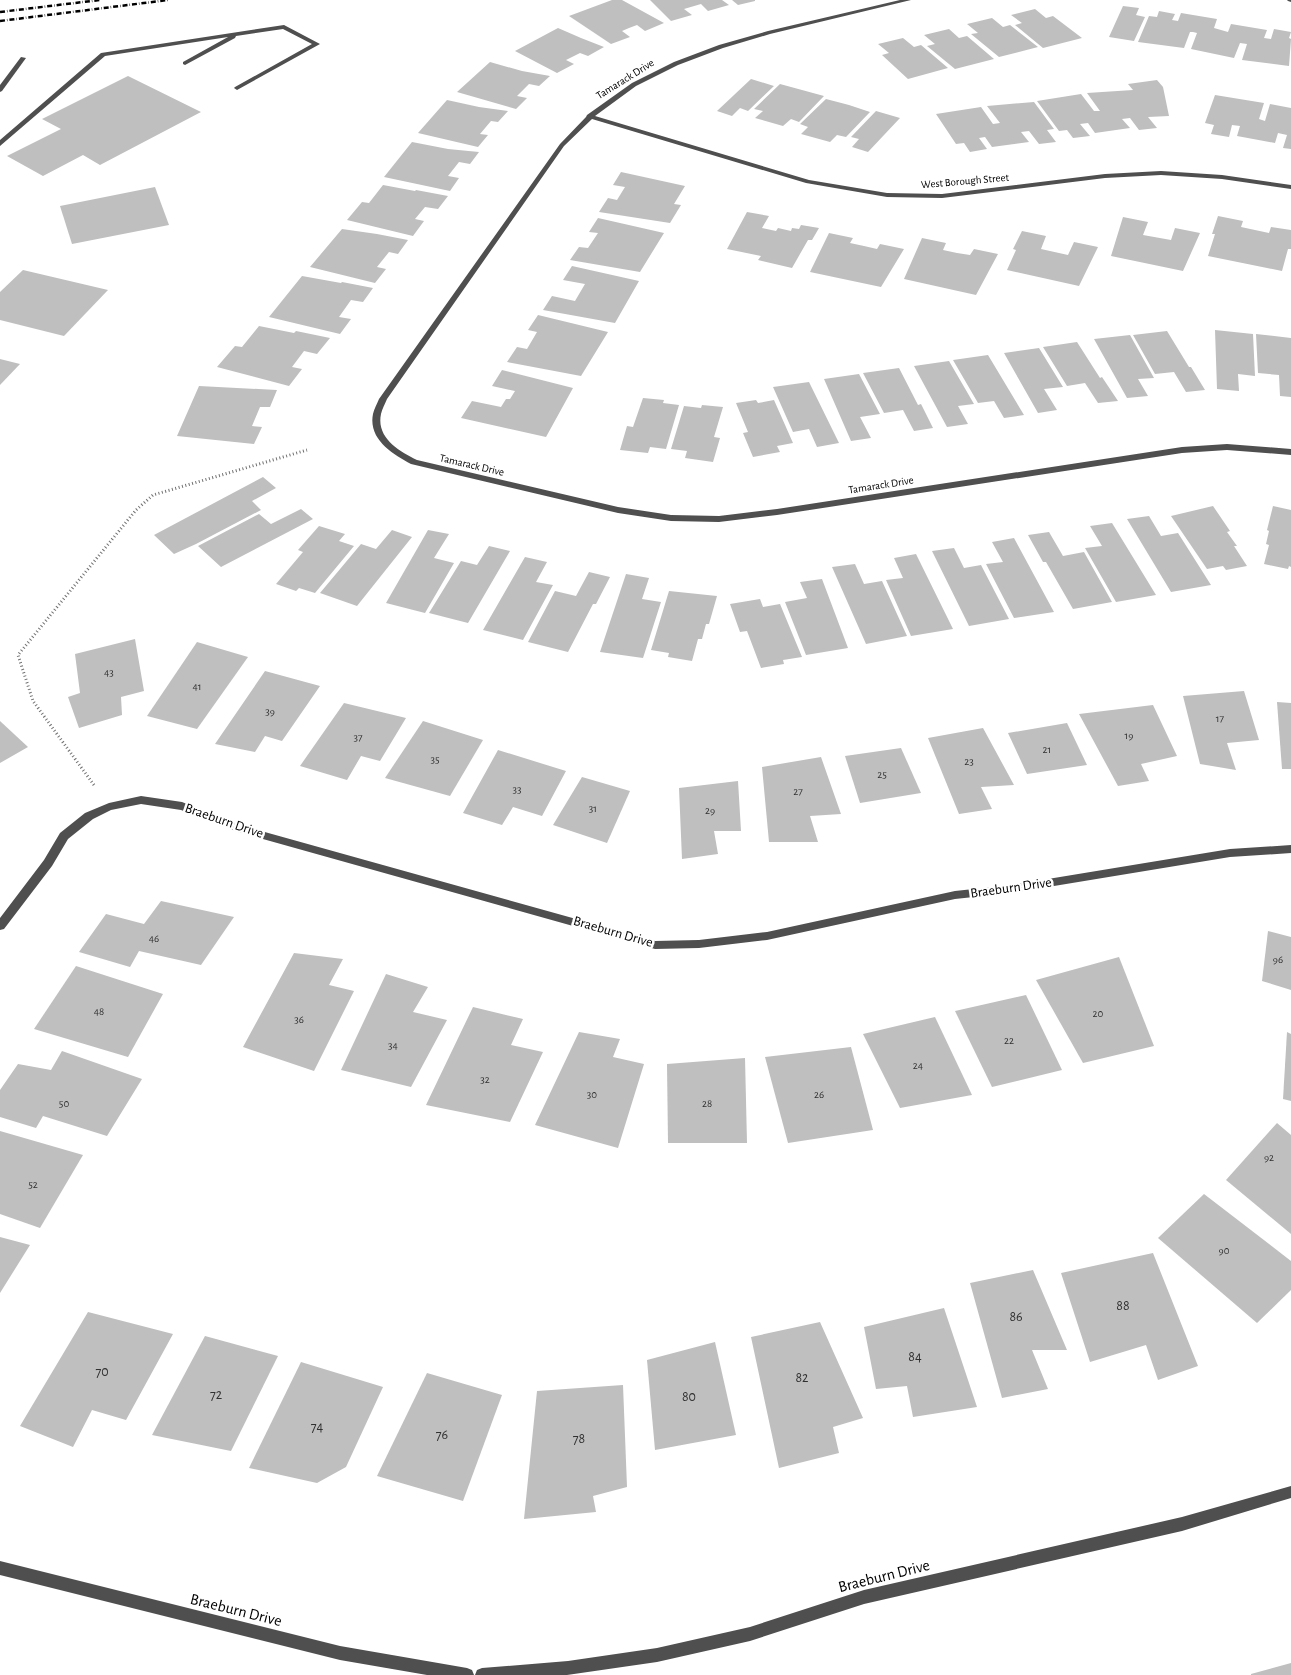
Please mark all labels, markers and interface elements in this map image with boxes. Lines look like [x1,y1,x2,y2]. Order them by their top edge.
street label: Tamarack Drive [594,57,656,101]
street label: West Borough Street [921,172,1010,190]
street label: Tamarack Drive [439,452,505,478]
street label: Tamarack Drive [848,474,914,496]
house number: 43 [104,667,114,678]
house number: 41 [192,681,202,692]
house number: 39 [265,706,275,717]
house number: 17 [1216,713,1225,724]
house number: 19 [1125,730,1133,741]
house number: 37 [353,732,363,743]
house number: 21 [1043,744,1051,755]
house number: 35 [430,754,440,765]
house number: 23 [964,756,974,767]
house number: 25 [877,769,887,780]
house number: 33 [512,784,522,795]
house number: 27 [793,786,803,797]
street label: Braeburn Drive [183,801,265,841]
house number: 31 [589,803,597,814]
house number: 29 [705,805,715,816]
street label: Braeburn Drive [969,875,1053,901]
street label: Braeburn Drive [572,914,654,950]
house number: 46 [149,933,159,944]
house number: 96 [1273,954,1283,965]
house number: 48 [94,1006,104,1017]
house number: 20 [1093,1008,1104,1019]
house number: 36 [294,1014,304,1025]
house number: 22 [1004,1035,1014,1046]
house number: 34 [388,1040,398,1051]
house number: 24 [913,1060,923,1071]
house number: 32 [480,1074,490,1085]
house number: 30 [587,1089,597,1100]
house number: 26 [814,1089,824,1100]
house number: 50 [59,1098,69,1109]
house number: 28 [702,1098,712,1109]
house number: 92 [1264,1152,1274,1163]
house number: 52 [28,1179,38,1190]
house number: 90 [1219,1245,1230,1256]
house number: 88 [1116,1299,1130,1313]
house number: 86 [1009,1310,1023,1324]
house number: 84 [908,1350,922,1364]
house number: 70 [95,1365,109,1379]
house number: 82 [795,1371,809,1385]
house number: 72 [210,1388,222,1402]
house number: 80 [682,1390,696,1404]
house number: 74 [311,1420,324,1434]
house number: 76 [436,1428,448,1442]
house number: 78 [573,1432,585,1446]
street label: Braeburn Drive [837,1557,931,1595]
street label: Braeburn Drive [189,1591,283,1629]

